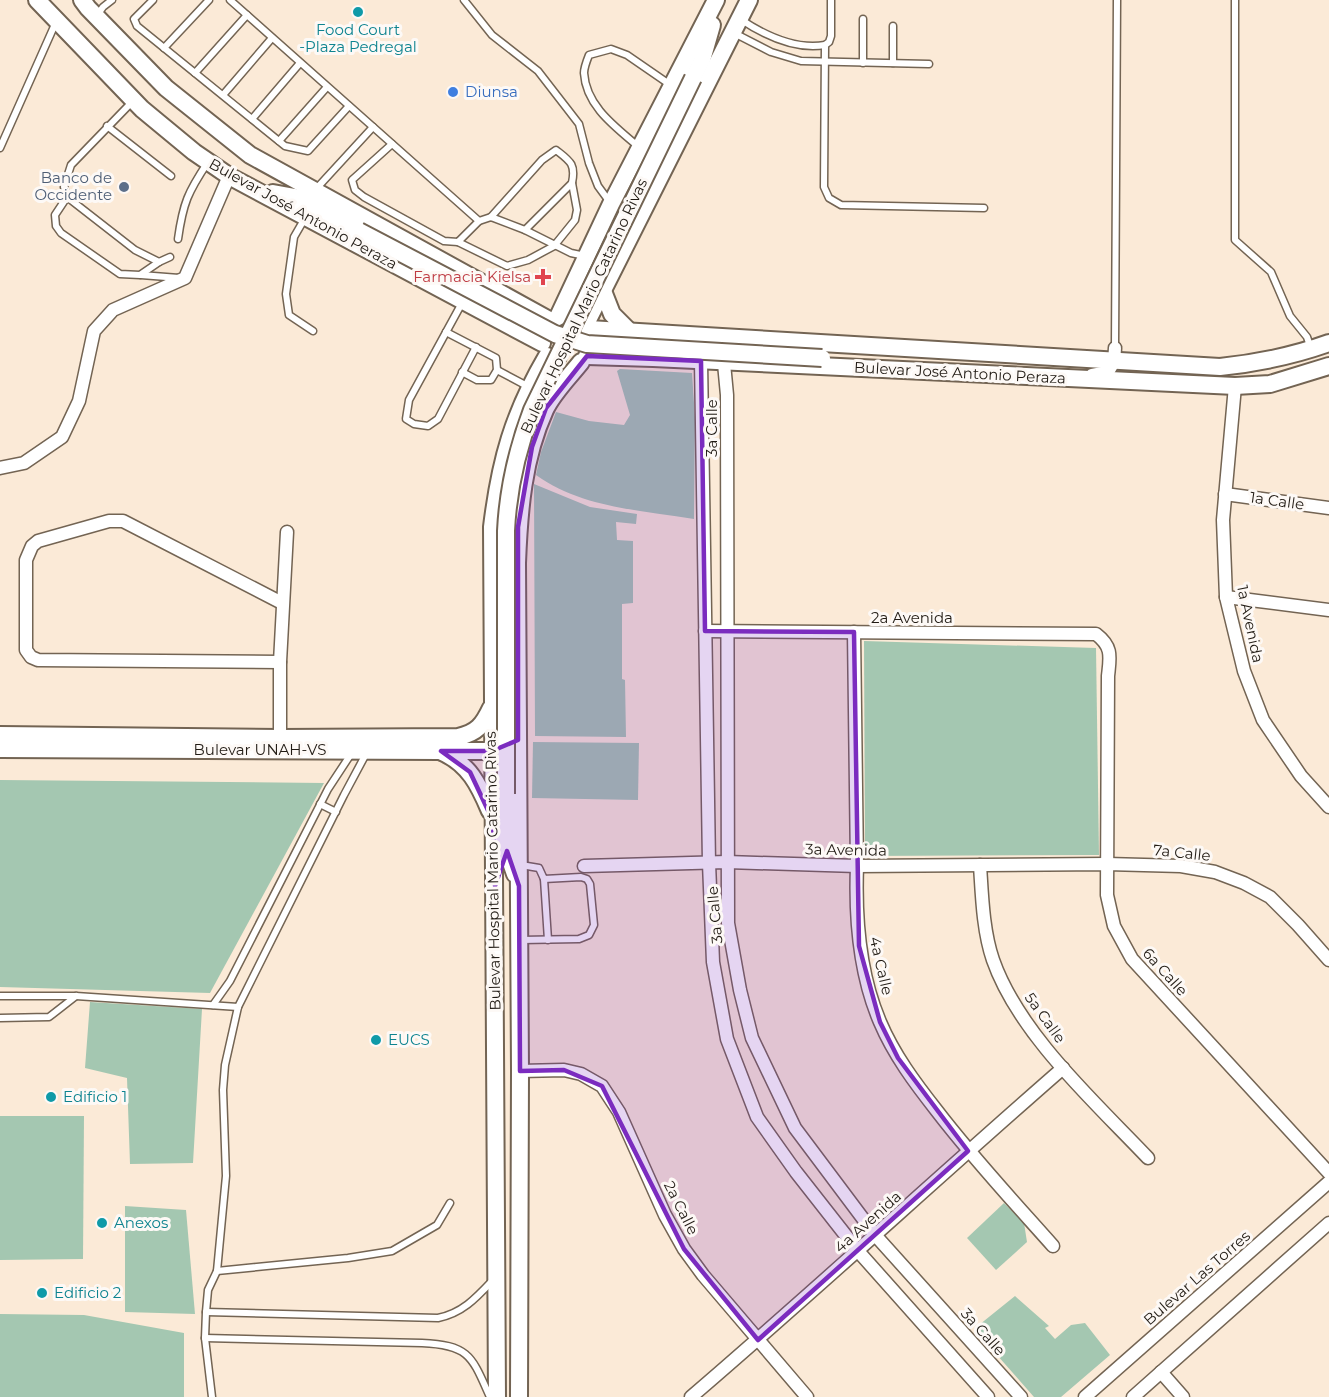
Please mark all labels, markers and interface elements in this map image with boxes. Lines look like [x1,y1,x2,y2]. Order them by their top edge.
marker: Food Court -Plaza Pedregal [351,5,365,19]
place label: Food Court -Plaza Pedregal [299,20,417,56]
place label: Diunsa [465,82,518,101]
marker: Diunsa [446,85,460,99]
street label: Bulevar José Antonio Peraza [206,154,401,273]
place label: Banco de Occidente [35,168,112,204]
street label: Bulevar Hospital Mario Catarino Rivas [516,175,651,436]
marker: Banco de Occidente [117,180,131,194]
place label: Farmacia Kielsa [413,267,531,286]
marker: Farmacia Kielsa [536,270,550,284]
street label: Bulevar José Antonio Peraza [854,357,1066,388]
street label: 3a Calle [702,399,721,457]
street label: 1a Calle [1249,487,1305,514]
street label: 1a Avenida [1233,583,1268,664]
street label: 2a Avenida [871,608,953,627]
street label: Bulevar Hospital Mario Catarino Rivas [481,731,504,1011]
street label: Bulevar UNAH-VS [194,740,326,759]
street label: 3a Avenida [805,839,887,860]
street label: 7a Calle [1152,840,1212,865]
street label: 3a Calle [703,885,726,945]
street label: 4a Calle [866,935,897,997]
street label: 6a Calle [1139,944,1192,1000]
street label: 5a Calle [1021,989,1070,1047]
place label: EUCS [388,1030,430,1049]
marker: EUCS [369,1033,383,1047]
place label: Edificio 1 [63,1087,127,1106]
marker: Edificio 1 [44,1090,58,1104]
street label: 2a Calle [660,1178,703,1238]
street label: 4a Avenida [830,1187,905,1257]
place label: Anexos [114,1213,168,1232]
marker: Anexos [95,1216,109,1230]
street label: Bulevar Las Torres [1139,1226,1254,1329]
place label: Edificio 2 [54,1283,121,1302]
marker: Edificio 2 [35,1286,49,1300]
street label: 3a Calle [957,1304,1010,1359]

